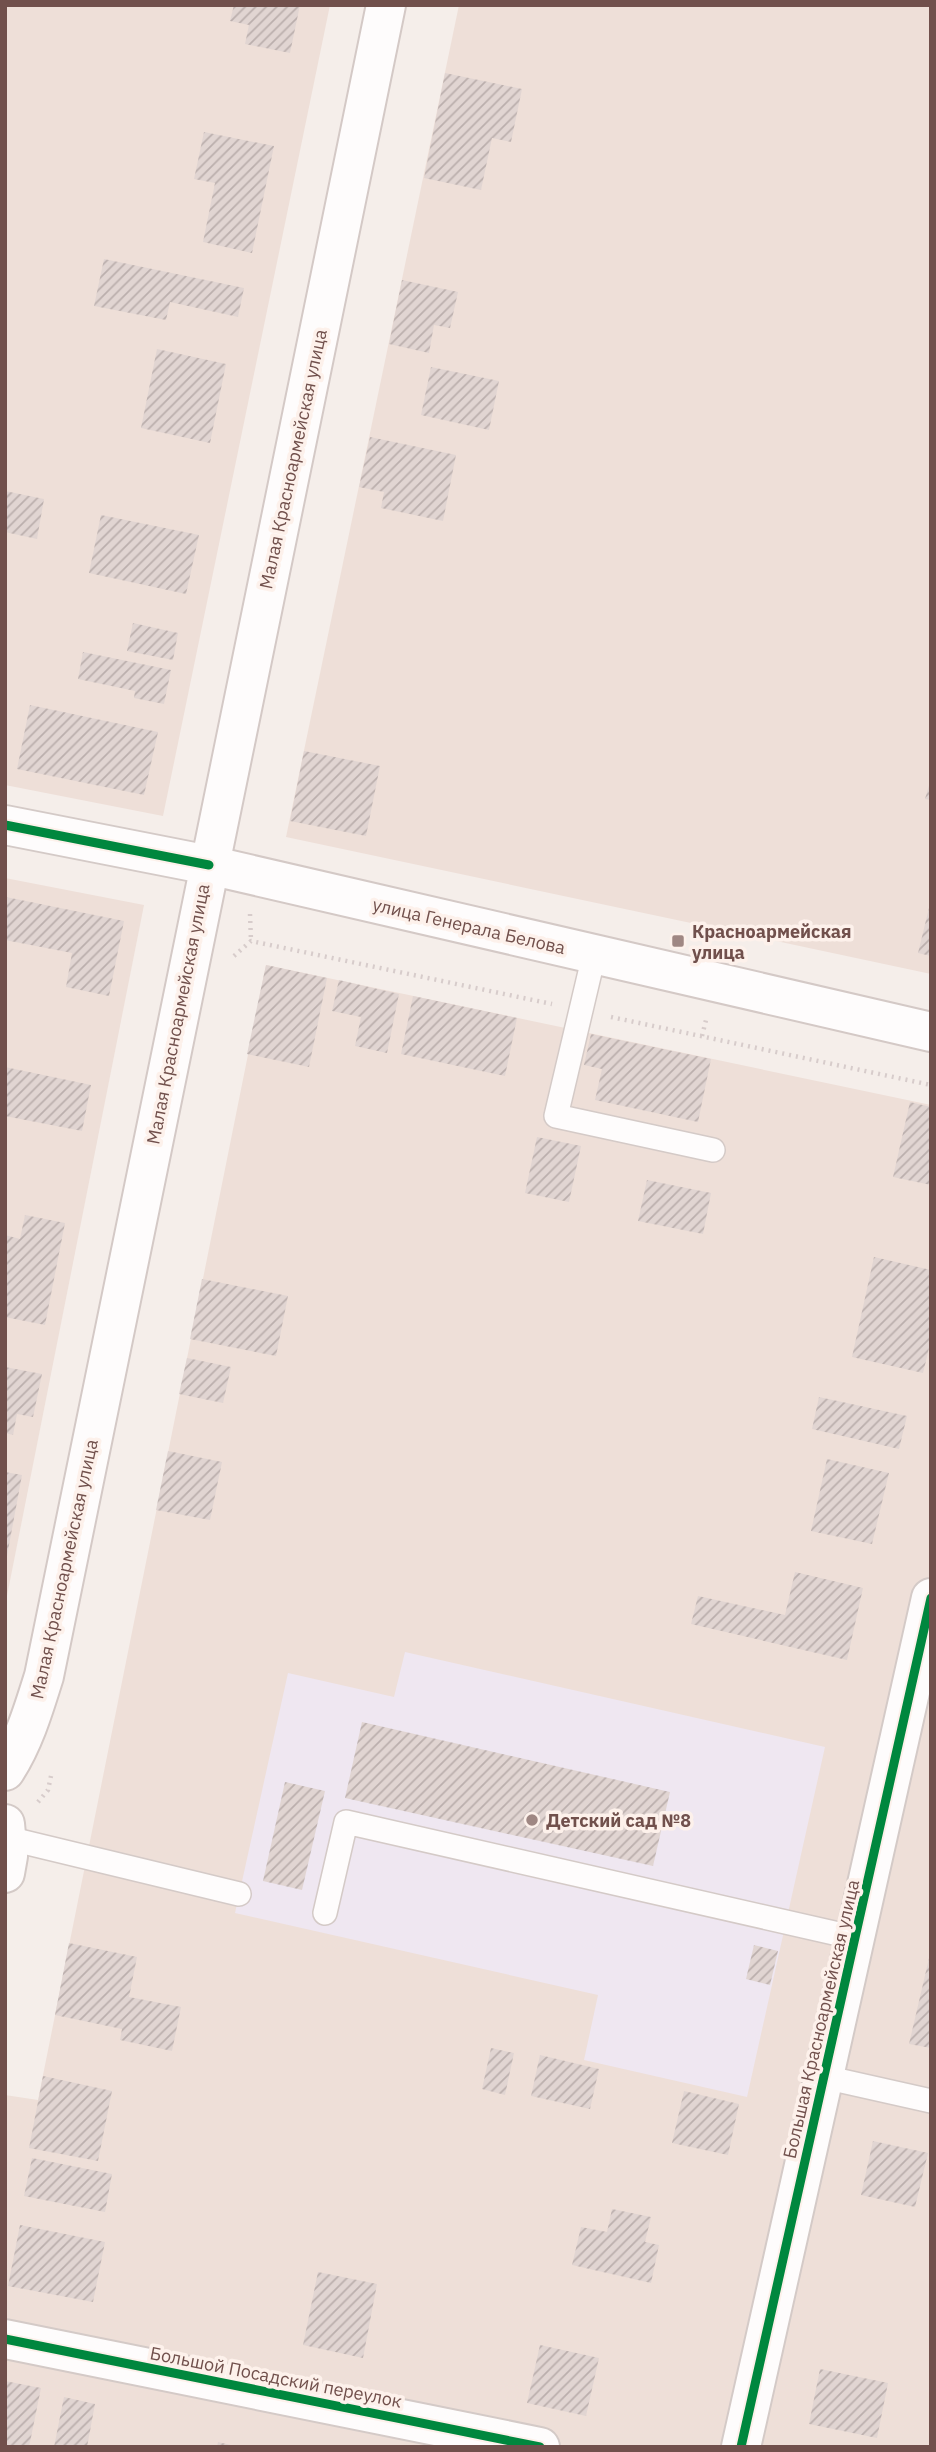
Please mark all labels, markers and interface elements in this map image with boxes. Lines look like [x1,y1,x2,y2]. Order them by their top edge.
street label: Малая Красноармейская улица [254,327,332,591]
street label: Малая Красноармейская улица [141,881,215,1146]
street label: улица Генерала Белова [370,893,568,959]
place label: Красноармейская улица [692,920,852,964]
marker: Красноармейская улица [670,933,686,949]
street label: Малая Красноармейская улица [25,1437,103,1701]
place label: Детский сад №8 [546,1809,691,1832]
marker: Детский сад №8 [524,1812,540,1828]
street label: Большая Красноармейская улица [778,1877,864,2161]
street label: Большой Посадский переулок [148,2341,404,2413]

